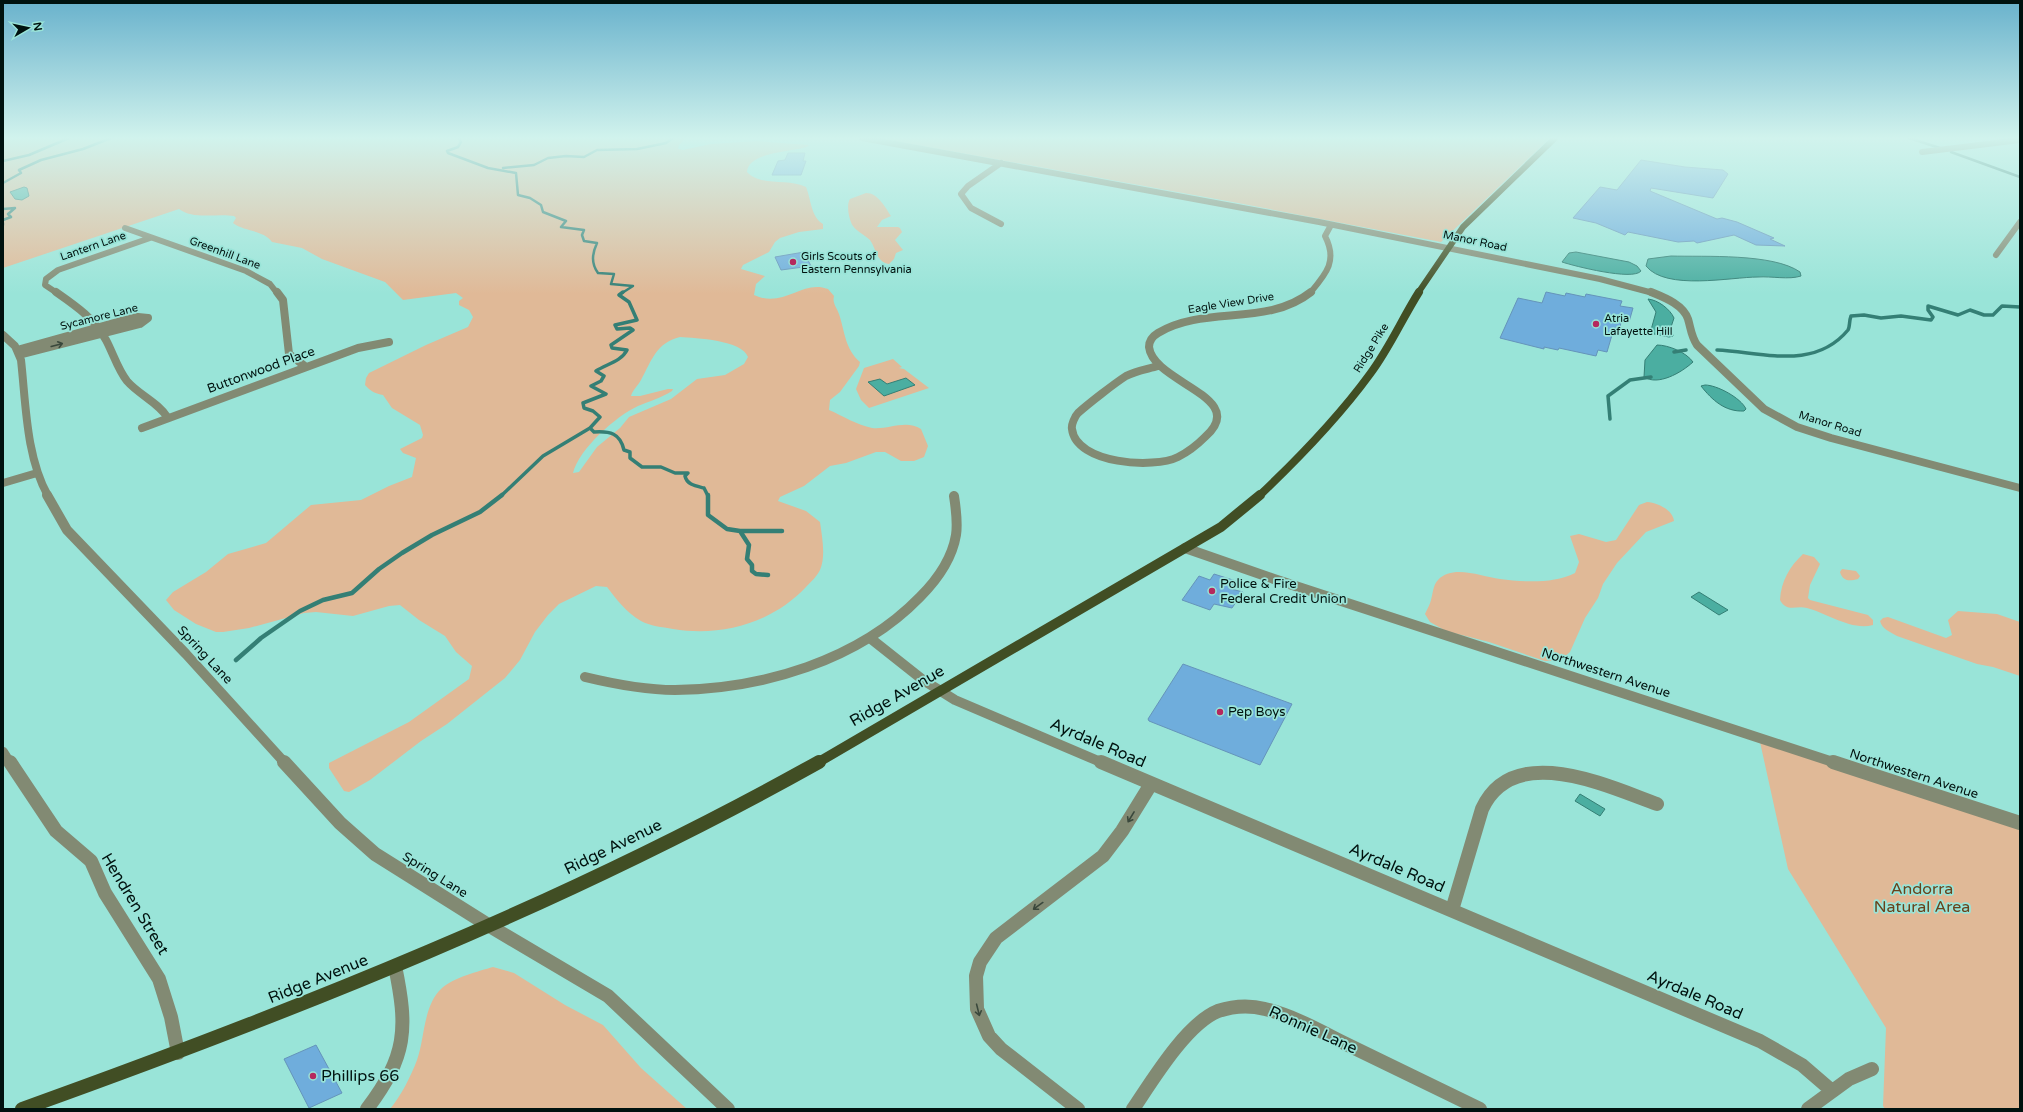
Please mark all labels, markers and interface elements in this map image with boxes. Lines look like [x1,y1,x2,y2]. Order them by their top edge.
north arrow [8,8,48,48]
text: N [30,21,44,32]
street label: Manor Road [1442,228,1508,254]
street label: Lantern Lane [58,229,128,263]
street label: Greenhill Lane [188,234,262,272]
place label: Girls Scouts of Eastern Pennsylvania [801,250,912,276]
marker: Girls Scouts of Eastern Pennsylvania [788,257,798,267]
street label: Eagle View Drive [1187,290,1275,316]
street label: Sycamore Lane [59,301,139,333]
place label: Atria Lafayette Hill [1604,312,1672,338]
marker: Atria Lafayette Hill [1591,319,1601,329]
street label: Ridge Pike [1351,321,1391,375]
one-way arrow [50,340,63,348]
street label: Buttonwood Place [205,343,317,397]
street label: Manor Road [1797,408,1863,440]
place label: Police & Fire Federal Credit Union [1220,576,1347,607]
marker: Police & Fire Federal Credit Union [1207,586,1217,596]
street label: Spring Lane [174,623,236,687]
street label: Northwestern Avenue [1539,645,1673,701]
street label: Ridge Avenue [846,661,948,731]
place label: Pep Boys [1228,704,1285,720]
marker: Pep Boys [1215,707,1225,717]
street label: Ayrdale Road [1047,714,1149,772]
street label: Northwestern Avenue [1847,746,1981,802]
one-way arrow [1126,811,1134,823]
street label: Ridge Avenue [561,815,665,879]
street label: Ayrdale Road [1346,839,1448,897]
street label: Hendren Street [97,849,173,959]
street label: Spring Lane [399,849,471,901]
park label: Andorra Natural Area [1874,879,1970,917]
one-way arrow [1033,902,1044,910]
street label: Ridge Avenue [265,950,371,1008]
street label: Ayrdale Road [1644,966,1746,1024]
street label: Ronnie Lane [1266,1002,1360,1058]
one-way arrow [975,1003,982,1016]
place label: Phillips 66 [321,1066,399,1086]
marker: Phillips 66 [308,1071,318,1081]

